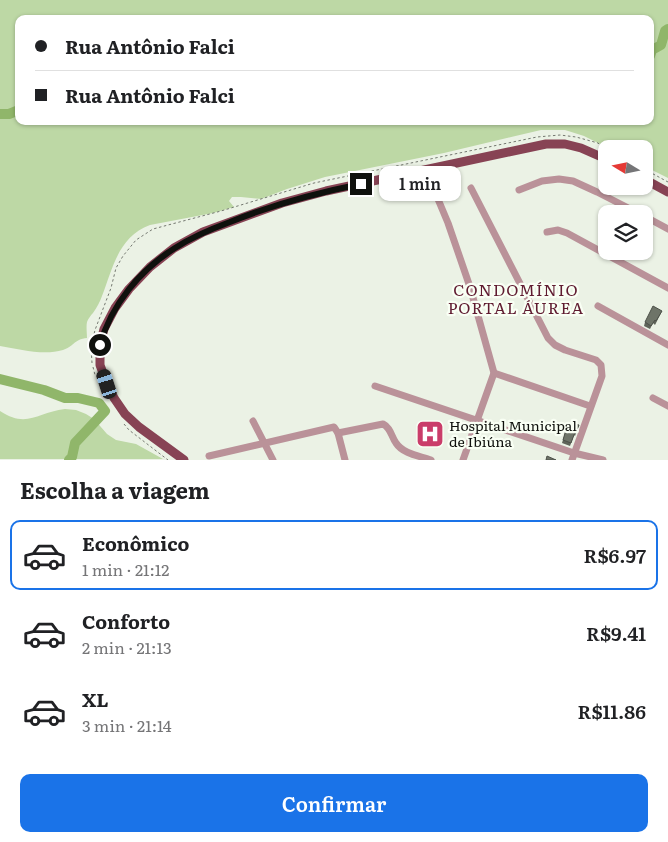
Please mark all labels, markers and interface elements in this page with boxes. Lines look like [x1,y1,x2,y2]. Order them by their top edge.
text: Rua Antônio Falci [65,32,235,60]
text: Rua Antônio Falci [65,81,235,109]
north arrow [598,140,652,195]
map controls [598,140,653,260]
callout: 1 min [378,166,461,202]
text: 1 min [399,171,441,195]
route end [350,173,372,195]
button: layers [598,205,653,260]
district label: CONDOMÍNIO PORTAL ÁUREA [448,277,584,319]
route start [89,334,111,356]
car [95,367,118,401]
place label: Hospital Municipal de Ibiúna [449,415,577,451]
hospital icon: Hospital Municipal de Ibiúna [415,419,445,449]
text: Escolha a viagem [20,473,210,506]
text: Econômico [82,529,189,557]
icon: car [22,533,67,578]
text: R$6.97 [584,541,646,569]
text: 1 min · 21:12 [82,557,169,581]
text: Conforto [82,607,170,635]
icon: car [22,611,67,656]
text: R$9.41 [586,619,646,647]
text: 2 min · 21:13 [82,635,172,659]
text: XL [82,685,109,713]
icon: car [22,689,67,734]
text: R$11.86 [577,697,646,725]
text: 3 min · 21:14 [82,713,172,737]
button: Confirmar [20,774,648,832]

